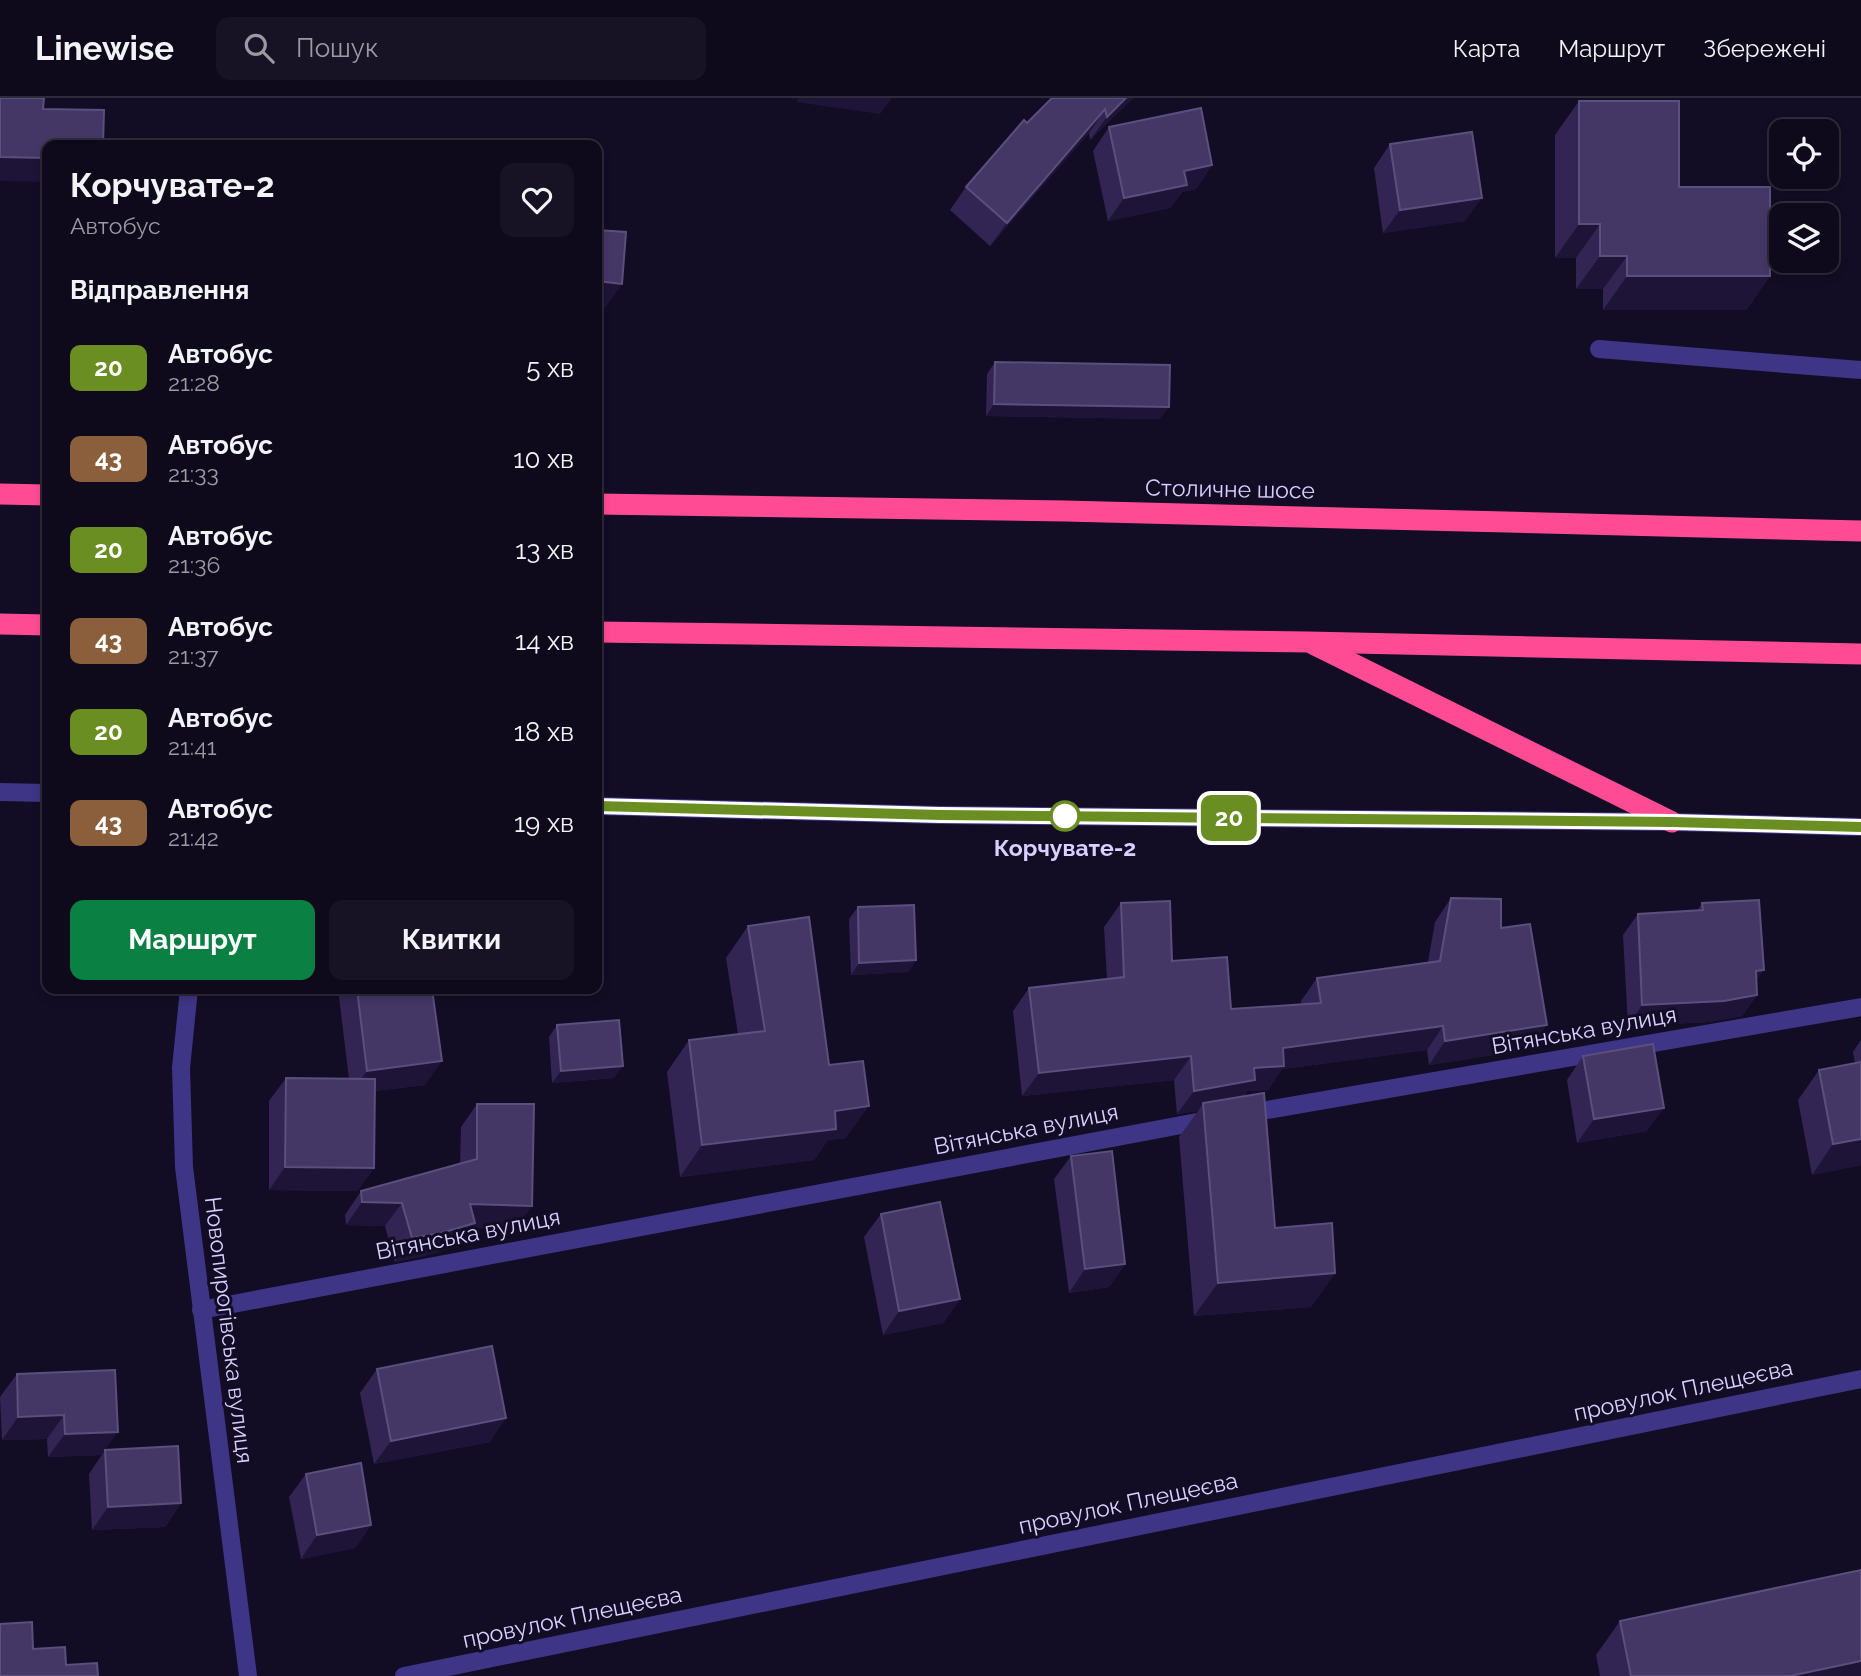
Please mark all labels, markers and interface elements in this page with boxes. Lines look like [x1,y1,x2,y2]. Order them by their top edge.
search box [216,17,706,80]
text: Linewise [35,29,174,68]
icon: search [240,29,278,67]
text: Пошук [296,33,378,63]
text: Карта [1453,34,1520,63]
text: Маршрут [1558,34,1665,63]
text: Збережені [1703,34,1826,63]
map controls [1769,119,1839,273]
button: locate [1769,119,1839,189]
button: heart [500,163,574,237]
text: Корчувате-2 [70,166,275,205]
button: layers [1769,203,1839,273]
text: Автобус [70,212,161,239]
text: Відправлення [70,275,249,305]
text: Автобус [168,339,273,369]
text: 20 [94,353,123,382]
text: 5 хв [526,353,574,383]
text: 21:28 [168,369,220,396]
text: Автобус [168,430,273,460]
text: 43 [95,444,122,473]
text: 10 хв [513,444,574,474]
text: 21:33 [168,460,219,487]
street label: Столичне шосе [1145,474,1315,503]
text: Автобус [168,521,273,551]
text: 20 [94,535,123,564]
text: 13 хв [515,535,574,565]
text: 21:36 [168,551,220,578]
text: Автобус [168,612,273,642]
text: 43 [95,626,122,655]
text: 14 хв [515,626,574,656]
text: 21:37 [168,642,219,669]
text: Автобус [168,703,273,733]
text: 20 [94,717,123,746]
text: 18 хв [514,717,574,747]
text: 21:41 [168,733,217,760]
text: Автобус [168,794,273,824]
line badge: 20 [1198,795,1260,841]
marker: Корчувате-2 [1050,801,1080,831]
text: 20 [1215,803,1243,832]
text: 43 [95,808,122,837]
text: 19 хв [514,808,574,838]
text: 21:42 [168,824,219,851]
place label: Корчувате-2 [994,834,1136,861]
button: Маршрут [70,900,315,980]
button: Квитки [329,900,574,980]
street label: Вітянська вулиця [1489,1000,1678,1059]
street label: Вітянська вулиця [931,1097,1120,1160]
street label: Новопирогівська вулиця [200,1195,259,1465]
street label: Вітянська вулиця [373,1202,562,1265]
street label: провулок Плещеєва [1571,1353,1795,1426]
street label: провулок Плещеєва [1016,1466,1240,1539]
street label: провулок Плещеєва [460,1580,684,1653]

